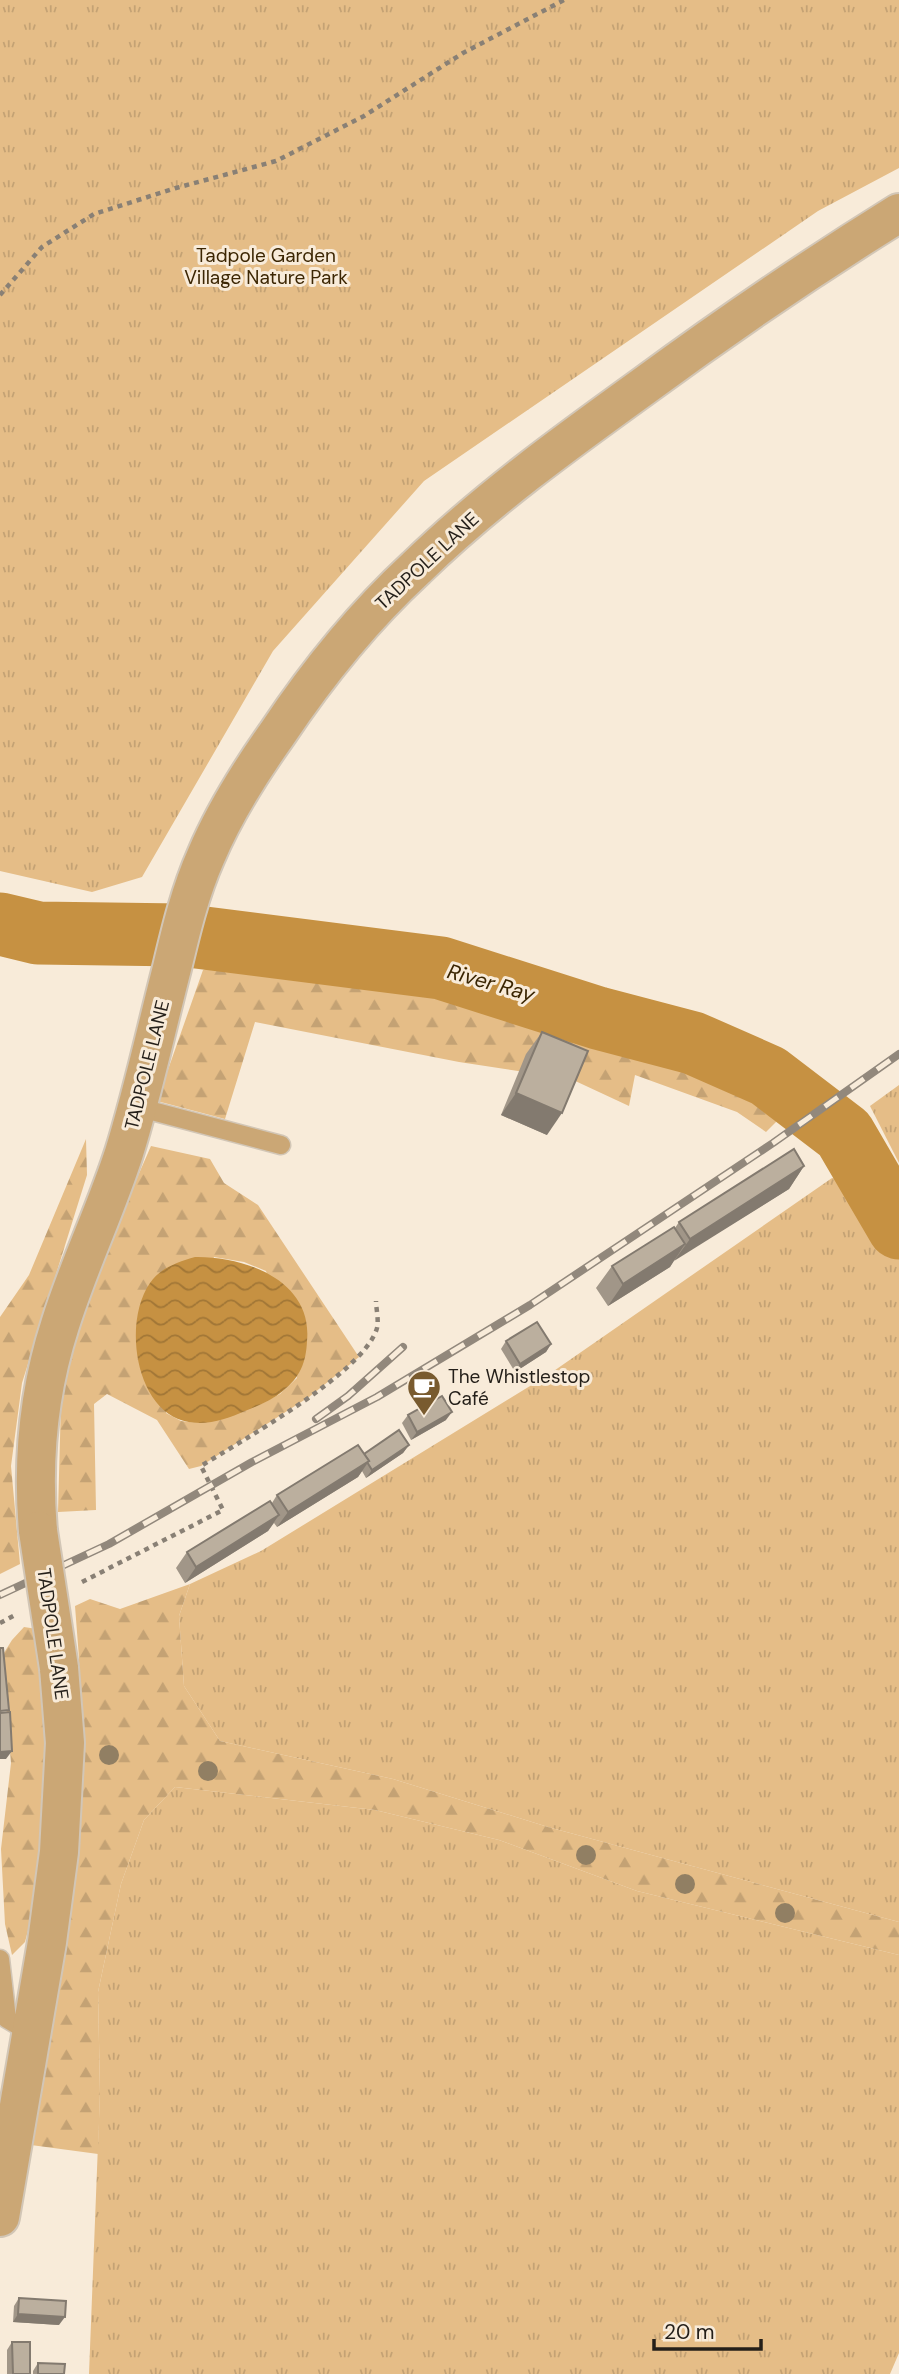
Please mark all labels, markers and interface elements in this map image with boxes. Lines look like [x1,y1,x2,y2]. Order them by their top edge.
park label: Tadpole Garden Village Nature Park [184,243,348,290]
street label: TADPOLE LANE [370,507,484,615]
water label: River Ray [444,957,539,1009]
street label: TADPOLE LANE [119,998,175,1132]
place label: The Whistlestop Café [448,1364,590,1411]
cafe icon: The Whistlestop Café [405,1368,443,1417]
street label: TADPOLE LANE [31,1566,75,1702]
scale bar [654,2308,761,2352]
text: 20 m [664,2318,715,2346]

